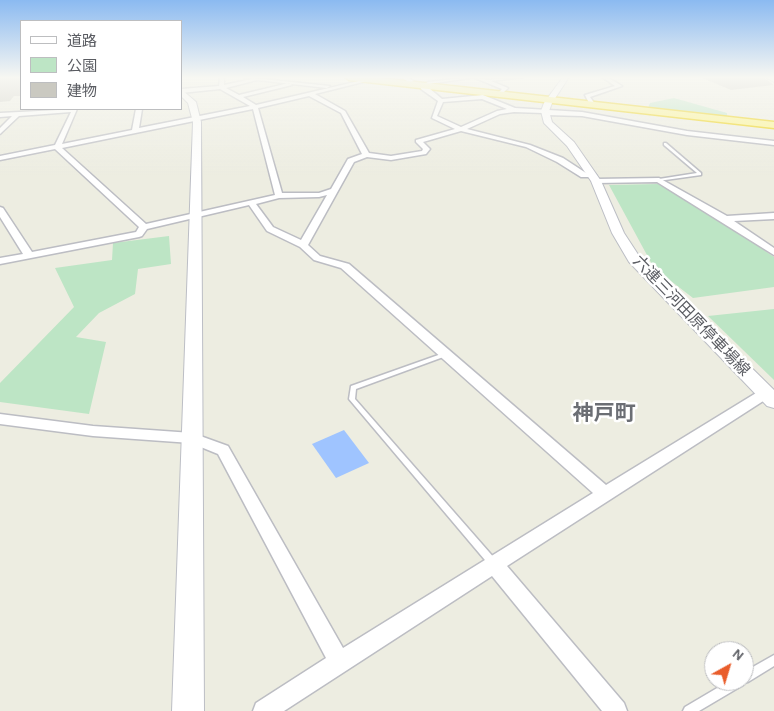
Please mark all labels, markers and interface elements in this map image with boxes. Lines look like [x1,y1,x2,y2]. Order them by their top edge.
legend [20,20,182,110]
text: 道路 [67,32,97,50]
text: 公園 [67,57,97,75]
text: 建物 [67,82,97,100]
street label: 六連三河田原停車場線 [629,252,753,380]
district label: 神戸町 [573,401,635,427]
north arrow [704,641,754,691]
text: N [729,645,747,664]

